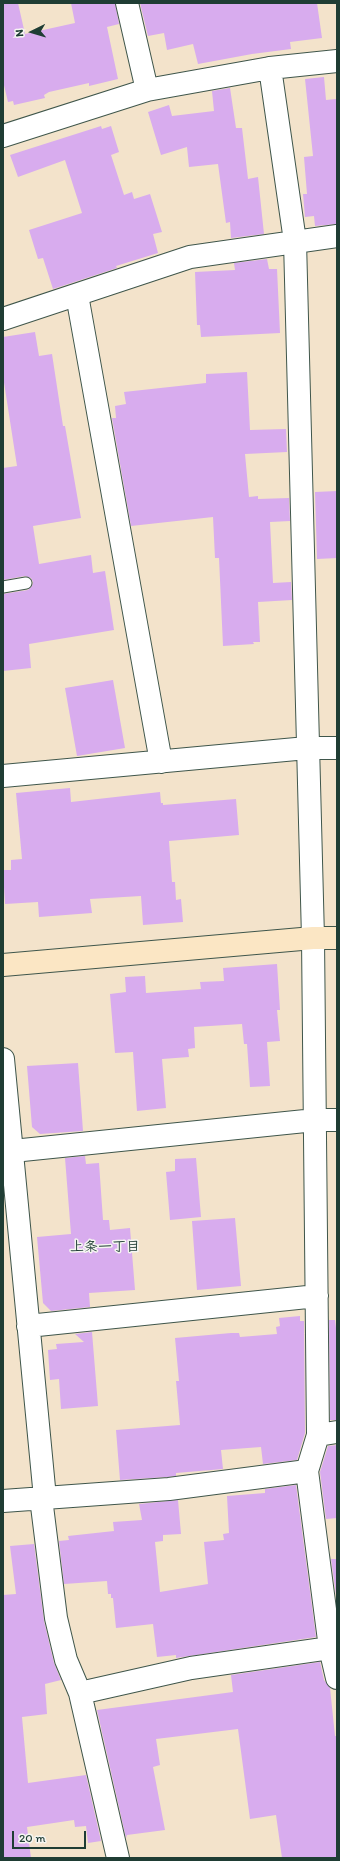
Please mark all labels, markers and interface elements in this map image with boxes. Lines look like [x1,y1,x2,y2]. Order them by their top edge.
north arrow [12,12,52,52]
text: N [13,29,26,37]
district label: 上条一丁目 [70,1239,140,1255]
scale bar [14,1823,88,1849]
text: 20 m [19,1831,46,1845]

